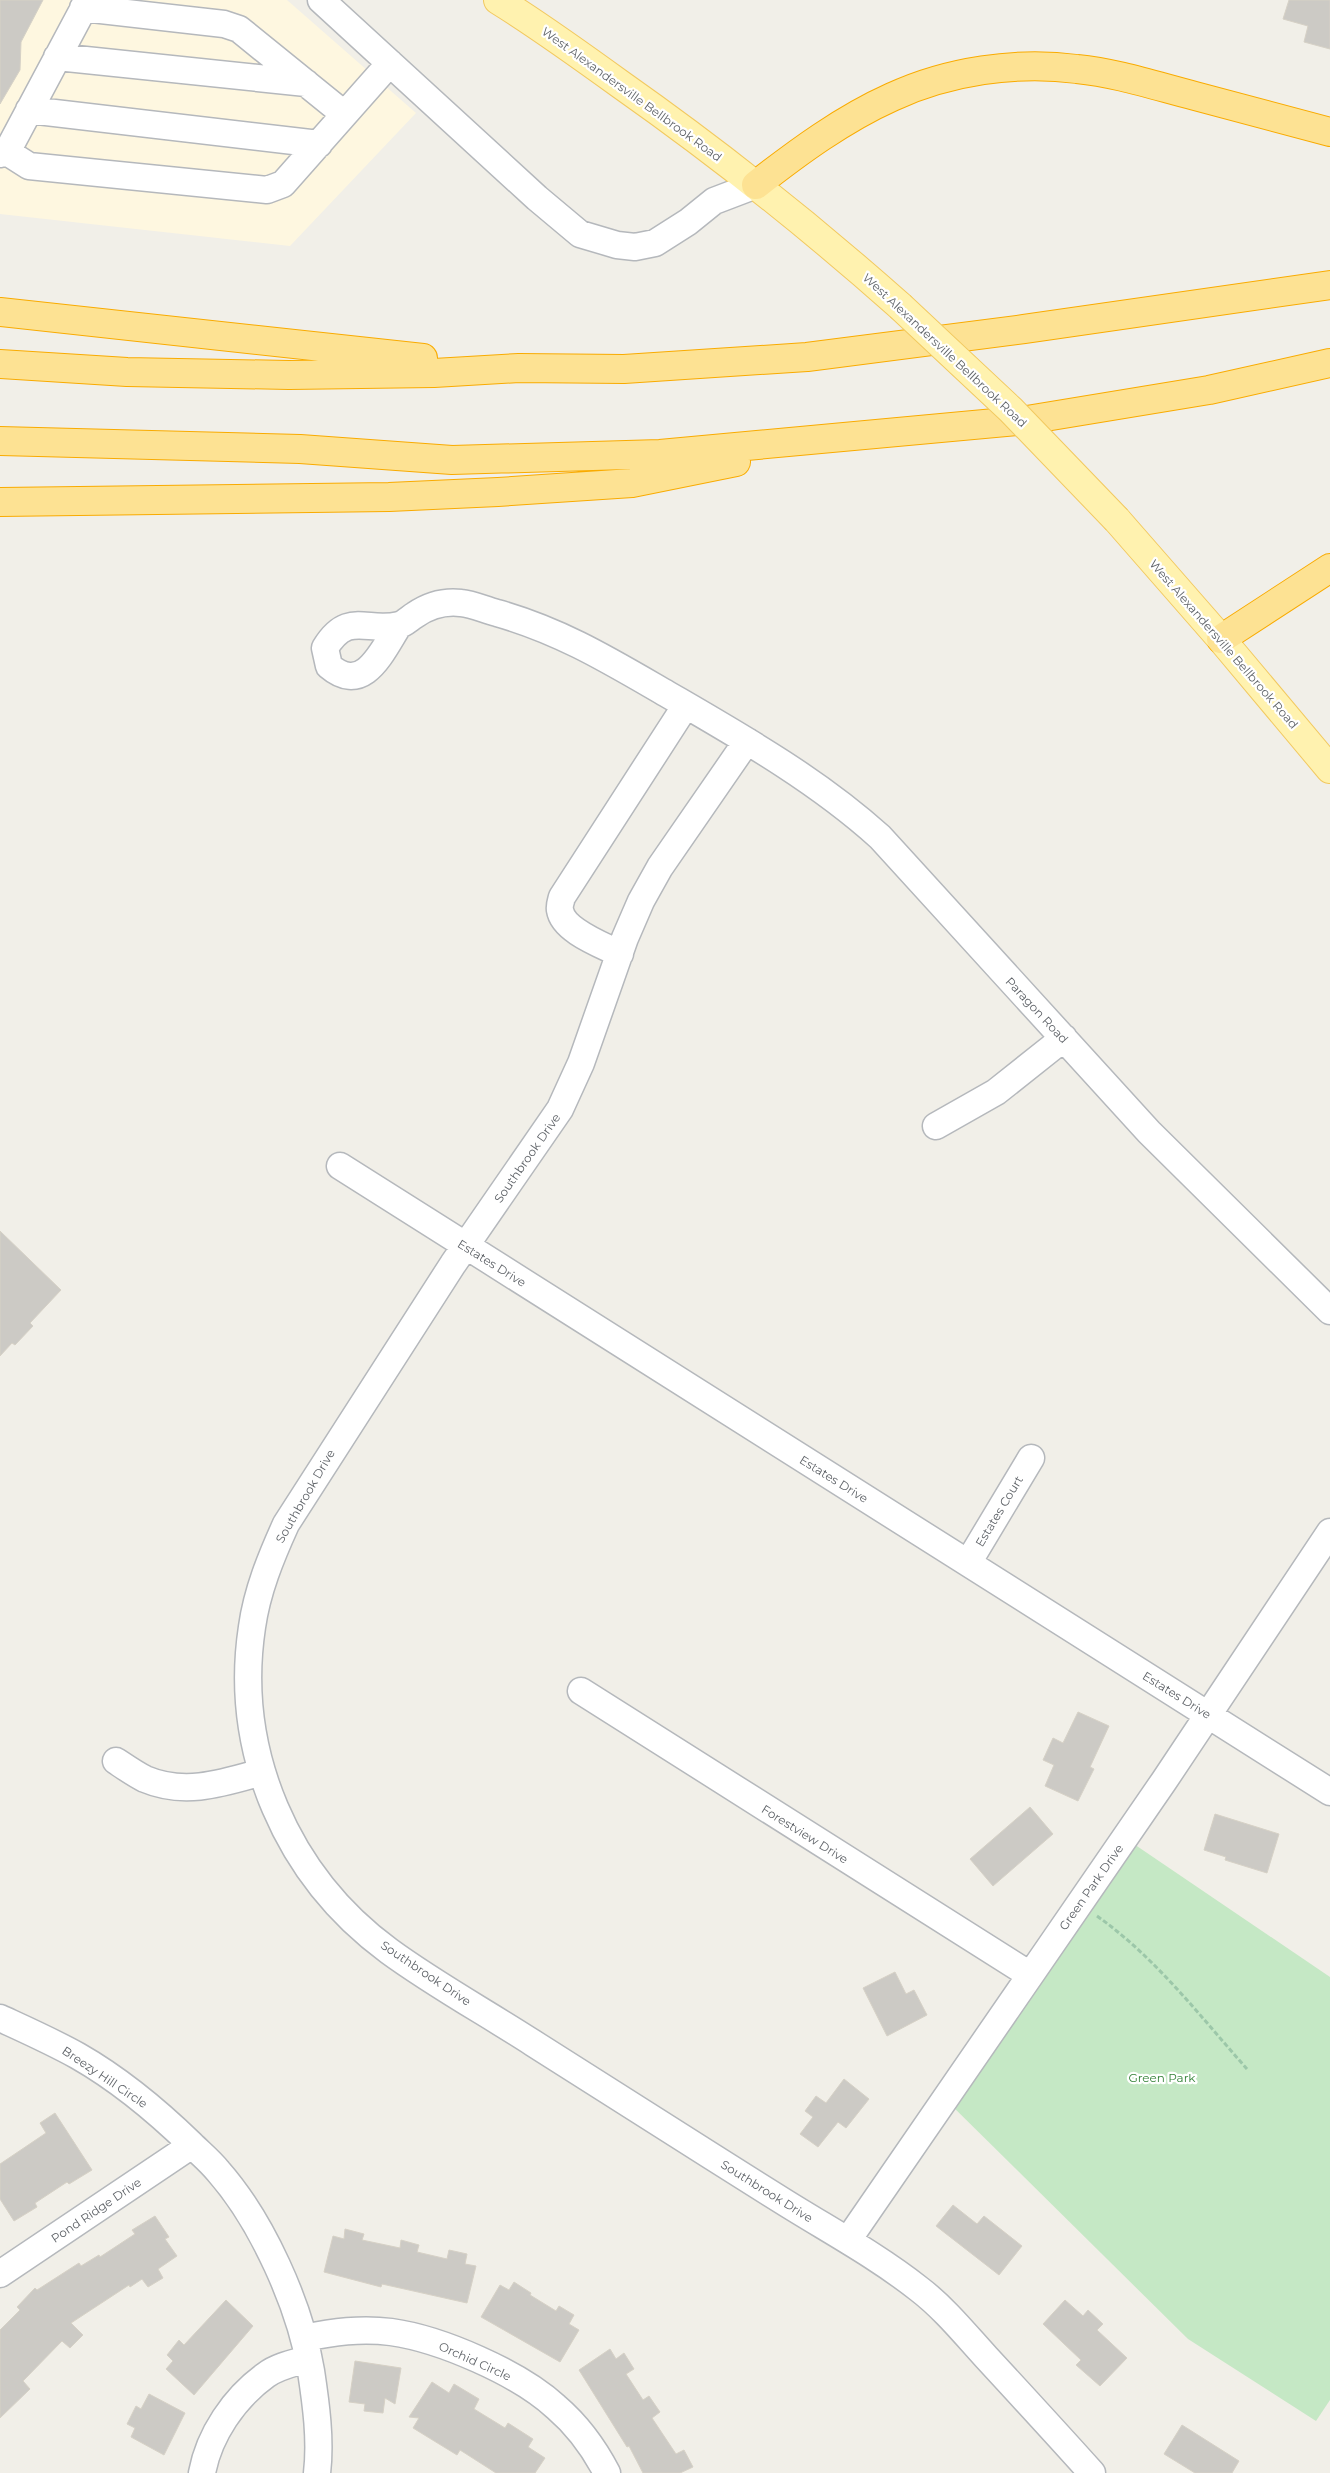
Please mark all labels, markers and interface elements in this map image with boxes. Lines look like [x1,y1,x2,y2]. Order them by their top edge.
street label: West Alexandersville Bellbrook Road [539,24,725,164]
street label: West Alexandersville Bellbrook Road [860,270,1030,430]
street label: West Alexandersville Bellbrook Road [1147,556,1301,732]
street label: Paragon Road [1002,974,1072,1046]
street label: Southbrook Drive [491,1110,563,1206]
street label: Estates Drive [455,1236,529,1290]
street label: Southbrook Drive [272,1447,338,1545]
street label: Estates Drive [797,1452,871,1506]
street label: Estates Court [972,1473,1026,1549]
street label: Estates Drive [1140,1668,1214,1722]
street label: Forestview Drive [759,1801,851,1867]
street label: Green Park Drive [1056,1841,1126,1933]
street label: Southbrook Drive [378,1937,474,2009]
street label: Breezy Hill Circle [59,2043,151,2111]
park label: Green Park [1128,2070,1196,2085]
street label: Southbrook Drive [718,2157,816,2225]
street label: Pond Ridge Drive [48,2174,144,2246]
street label: Orchid Circle [437,2338,513,2384]

